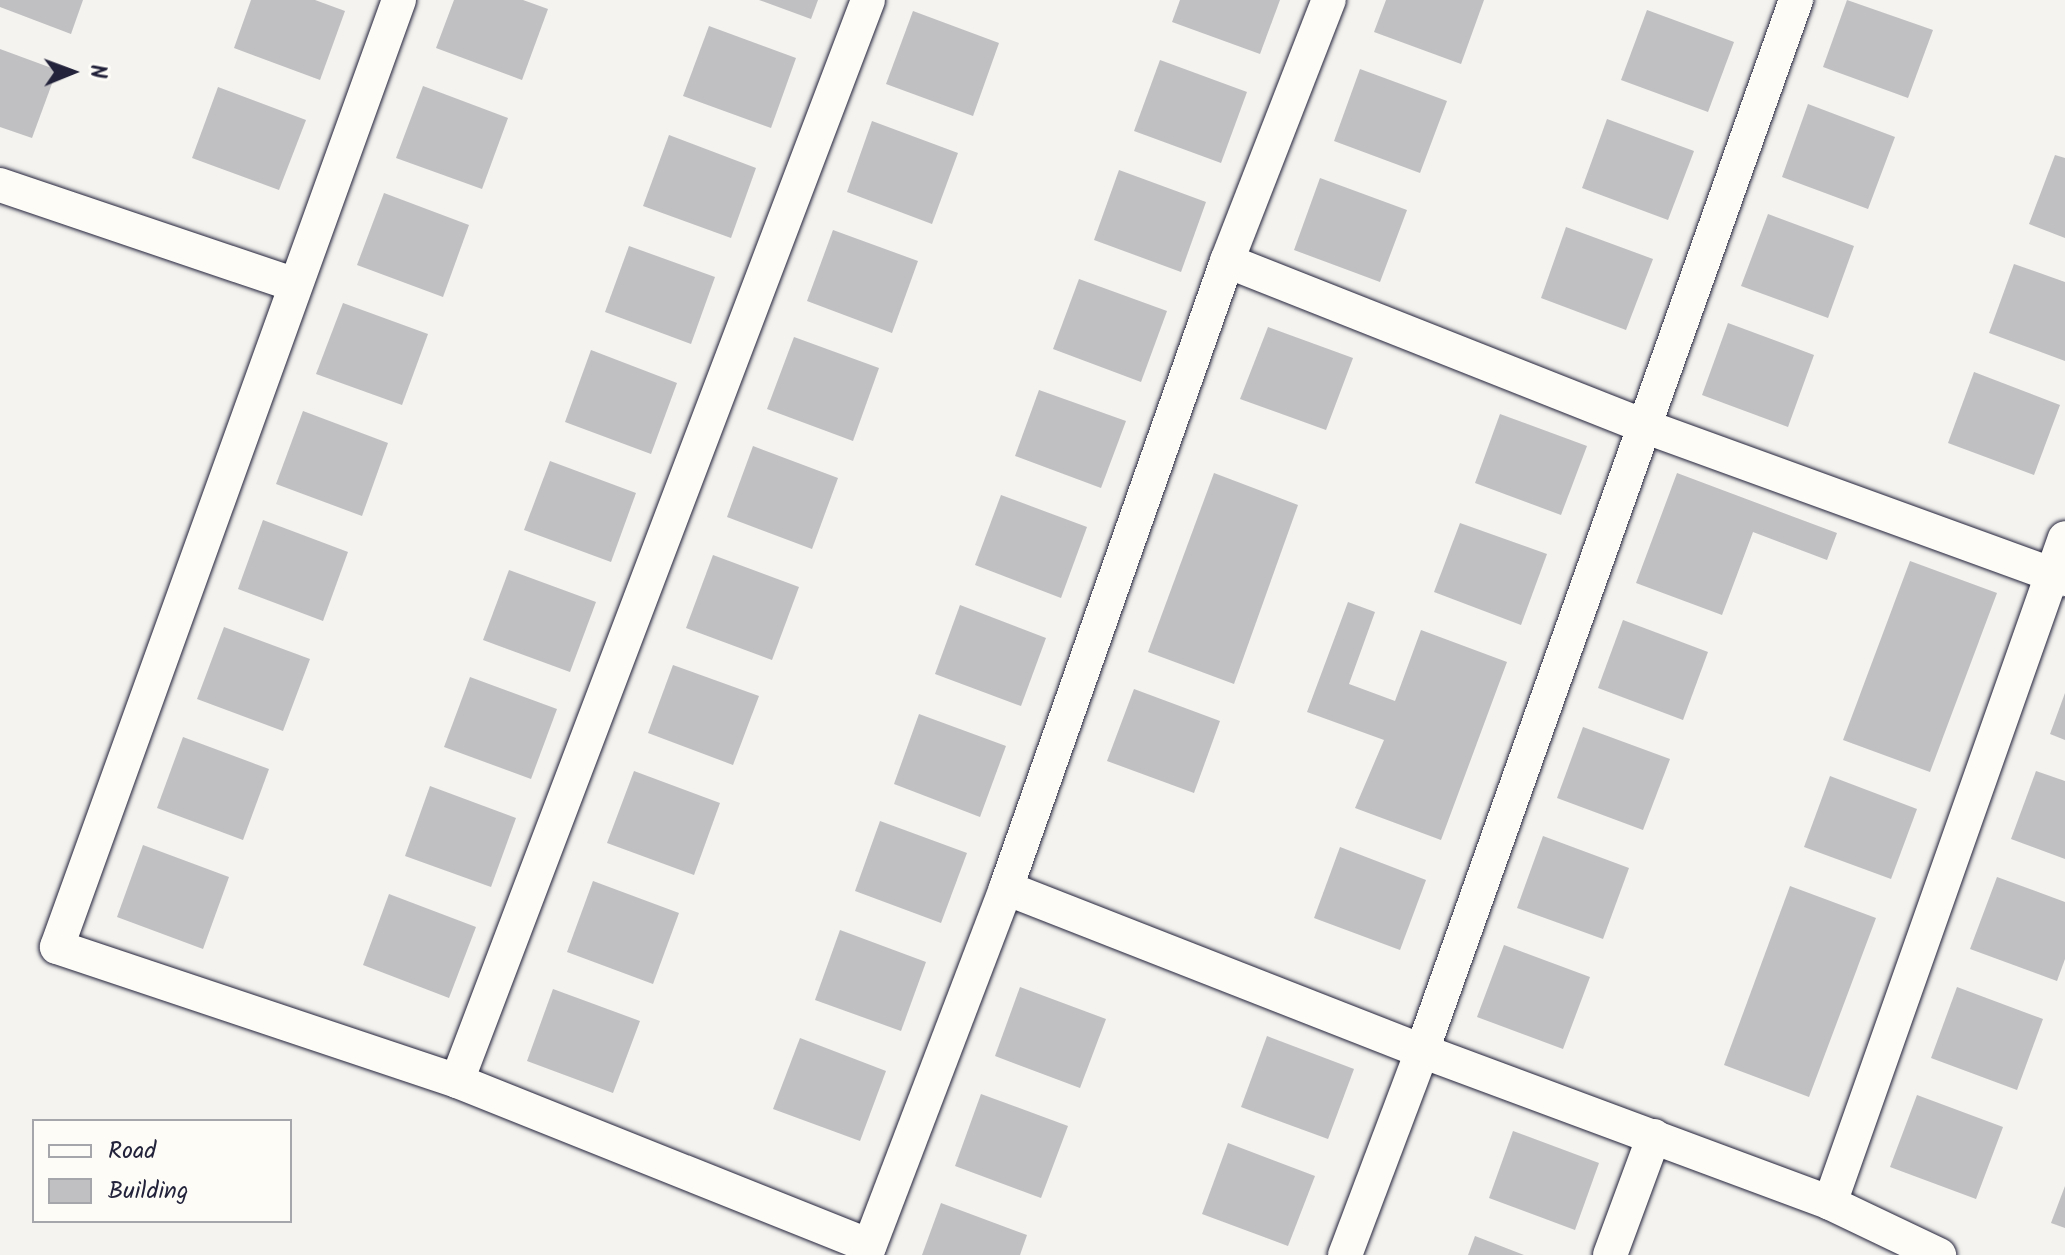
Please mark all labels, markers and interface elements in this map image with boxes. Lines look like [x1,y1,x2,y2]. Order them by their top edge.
north arrow [32,32,112,112]
text: N [79,64,114,79]
legend [32,1119,292,1223]
text: Road [108,1132,156,1171]
text: Building [108,1172,188,1211]

